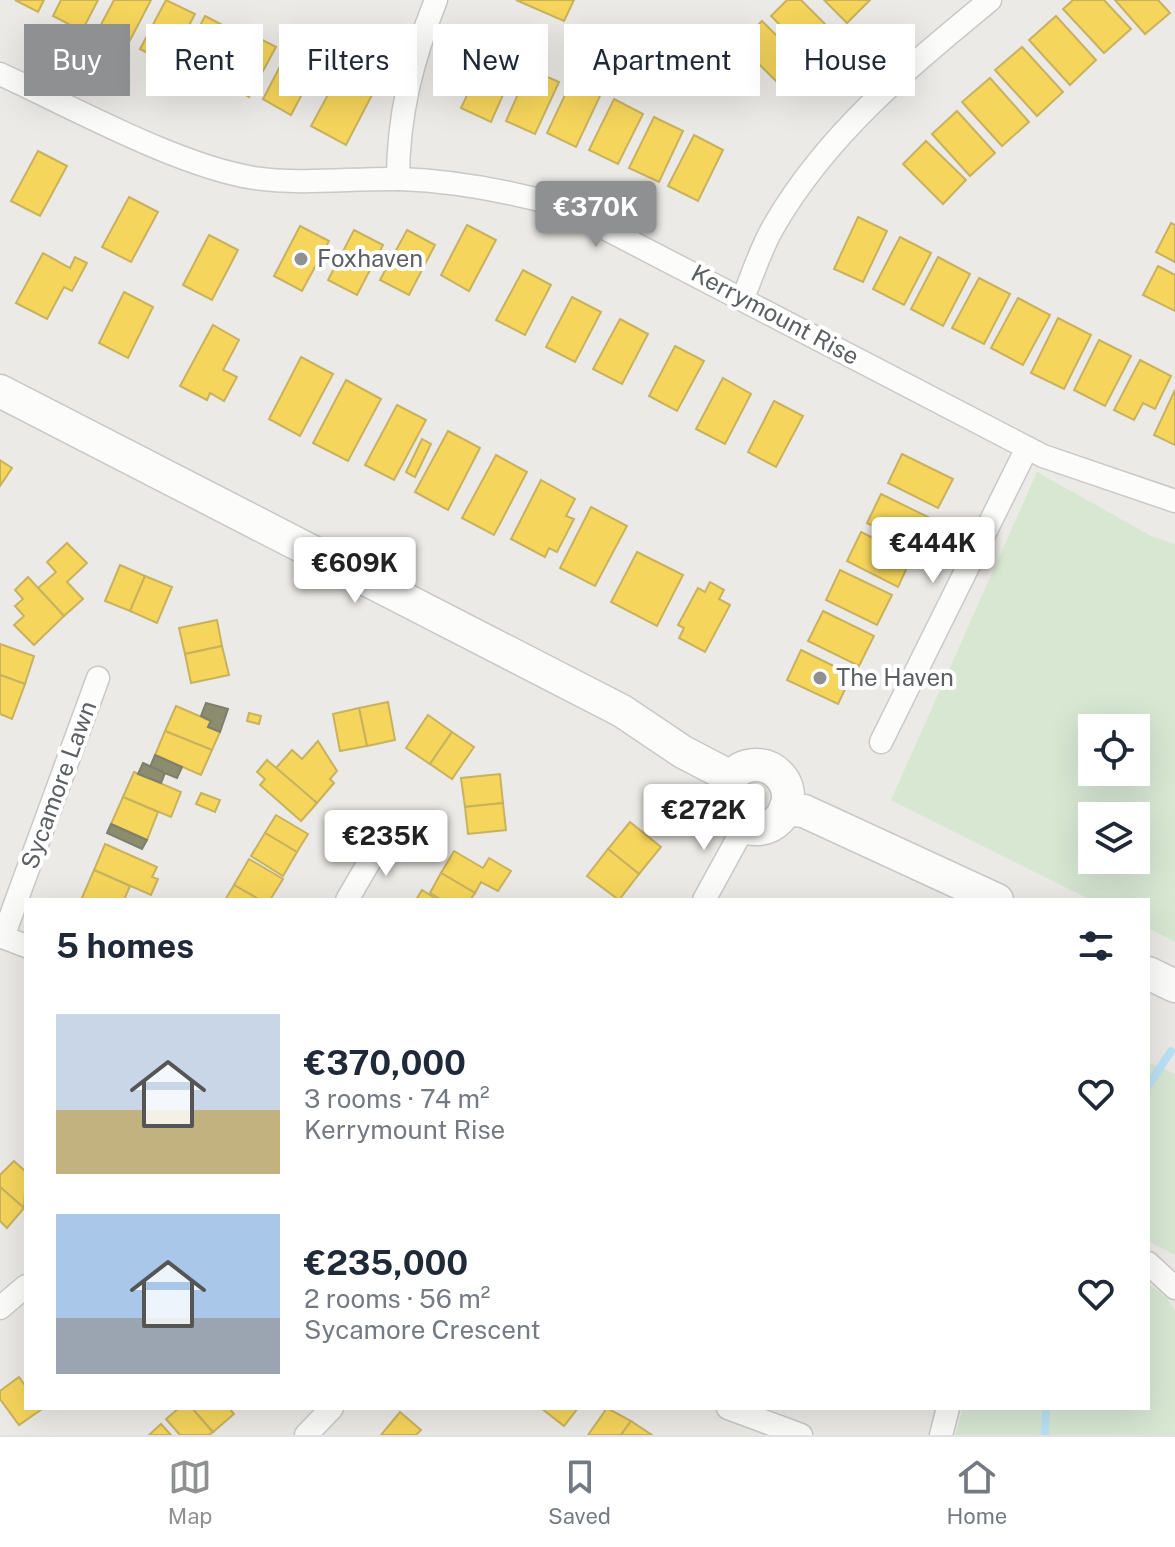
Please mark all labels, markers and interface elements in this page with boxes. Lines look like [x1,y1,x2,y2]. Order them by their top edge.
chip: Buy [24,24,130,96]
chip: Rent [146,24,263,96]
chip: Filters [279,24,417,96]
chip: New [433,24,548,96]
chip: Apartment [564,24,760,96]
chip: House [776,24,915,96]
pin: €370K [540,181,652,249]
text: €370K [553,191,639,222]
place label: Foxhaven [317,244,423,272]
marker: Foxhaven [292,250,310,268]
street label: Kerrymount Rise [687,258,864,370]
pin: €444K [877,517,989,585]
text: €444K [890,527,976,558]
pin: €609K [299,537,411,605]
text: €609K [312,547,398,578]
place label: The Haven [836,663,954,691]
marker: The Haven [811,669,829,687]
street label: Sycamore Lawn [15,697,101,872]
map controls [1078,714,1150,874]
button: locate [1078,714,1150,786]
pin: €272K [648,784,760,852]
text: €272K [662,794,746,825]
button: layers [1078,802,1150,874]
pin: €235K [330,810,442,878]
text: €235K [343,820,429,851]
icon: filters [1074,924,1118,968]
text: 5 homes [56,926,194,966]
text: €370,000 [304,1043,466,1083]
icon: home [120,1046,216,1142]
icon: heart [1074,1072,1118,1116]
text: 3 rooms · 74 m² [304,1083,490,1114]
text: Kerrymount Rise [304,1114,505,1145]
text: €235,000 [304,1243,468,1283]
icon: home [120,1246,216,1342]
icon: heart [1074,1272,1118,1316]
text: 2 rooms · 56 m² [304,1283,490,1314]
text: Sycamore Crescent [304,1314,541,1345]
tab: Map [168,1455,212,1529]
tab: Saved [548,1455,611,1529]
tab: Home [947,1455,1007,1529]

